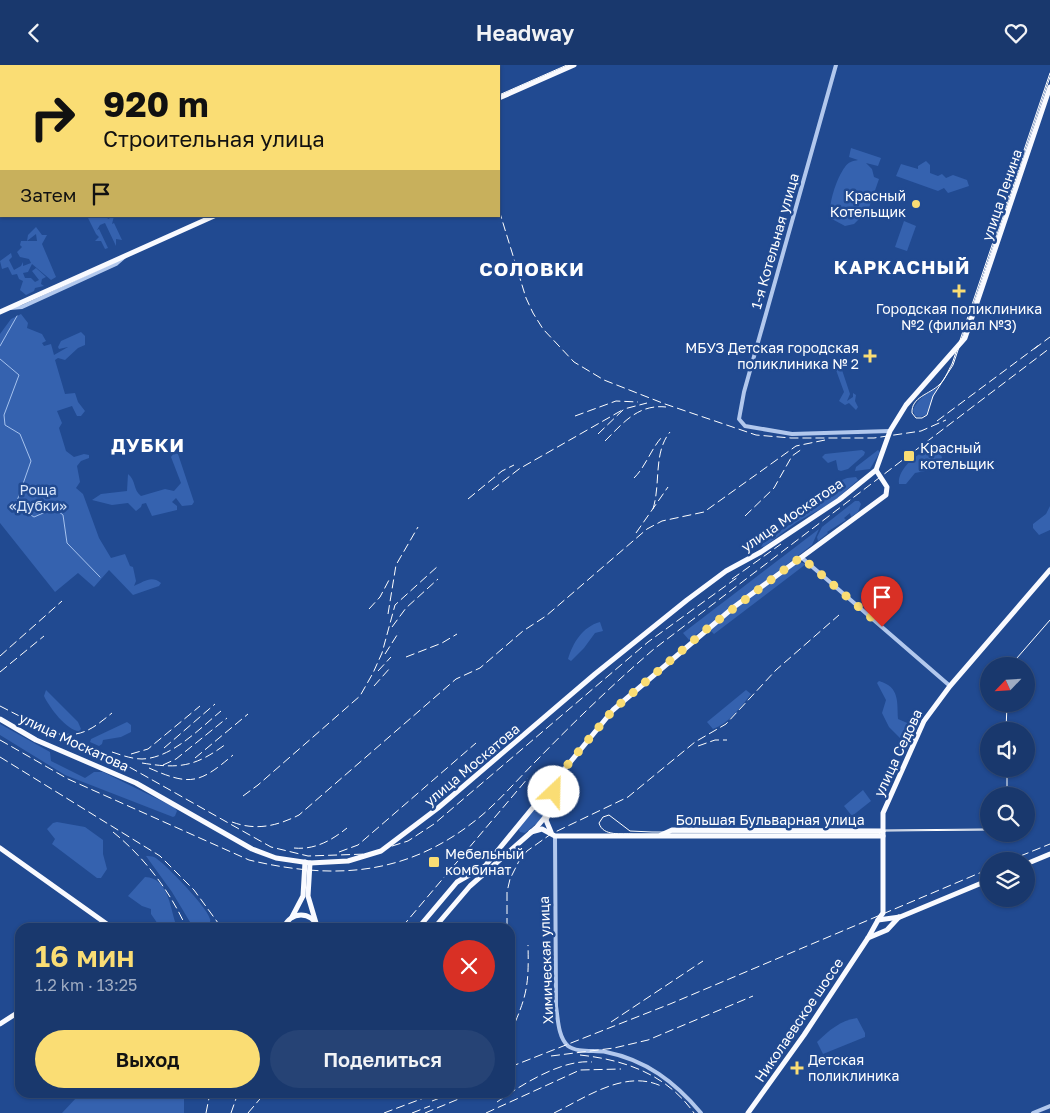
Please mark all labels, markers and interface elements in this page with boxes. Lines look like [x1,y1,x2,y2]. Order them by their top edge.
icon: back [20,19,48,47]
text: Headway [476,19,574,46]
icon: heart [1002,19,1030,47]
text: 920 m [103,83,209,125]
icon: right [20,85,85,150]
text: Строительная улица [103,125,325,152]
street label: улица Ленина [978,147,1025,243]
street label: 1-я Котельная улица [747,171,802,311]
icon: arrive [87,180,115,208]
text: Затем [20,183,77,206]
place label: Красный Котельщик [830,187,906,220]
marker: Красный Котельщик [910,198,922,210]
district label: КАРКАСНЫЙ [834,255,970,278]
district label: СОЛОВКИ [479,257,585,280]
marker: Городская поликлиника №2 (филиал №3) [952,284,966,298]
place label: Городская поликлиника №2 (филиал №3) [876,300,1042,333]
place label: МБУЗ Детская городская поликлиника № 2 [685,339,859,372]
marker: МБУЗ Детская городская поликлиника № 2 [863,349,877,363]
district label: ДУБКИ [111,433,185,456]
place label: Красный котельщик [920,439,995,472]
marker: Красный котельщик [902,449,916,463]
street label: улица Москатова [738,474,846,555]
park label: Роща «Дубки» [9,481,67,514]
pin [861,576,903,627]
icon: arrive [868,583,896,611]
north arrow [980,657,1035,713]
map controls [980,657,1035,907]
street label: улица Седова [870,706,925,799]
street label: улица Москатова [17,709,132,774]
street label: улица Москатова [421,720,523,809]
button: sound [980,722,1035,777]
position arrow [527,765,579,817]
button: search [980,787,1035,842]
street label: Большая Бульварная улица [675,811,865,828]
place label: Мебельный комбинат [445,845,524,878]
button: layers [980,852,1035,907]
marker: Мебельный комбинат [427,855,441,869]
street label: Химическая улица [535,896,556,1024]
text: 16 мин [35,938,135,974]
button: close [443,940,495,992]
street label: Николаевское шоссе [751,954,846,1085]
text: 1.2 km · 13:25 [35,975,137,995]
button: Выход [35,1030,260,1088]
button: Поделиться [270,1030,495,1088]
place label: Детская поликлиника [808,1051,899,1084]
marker: Детская поликлиника [790,1061,804,1075]

